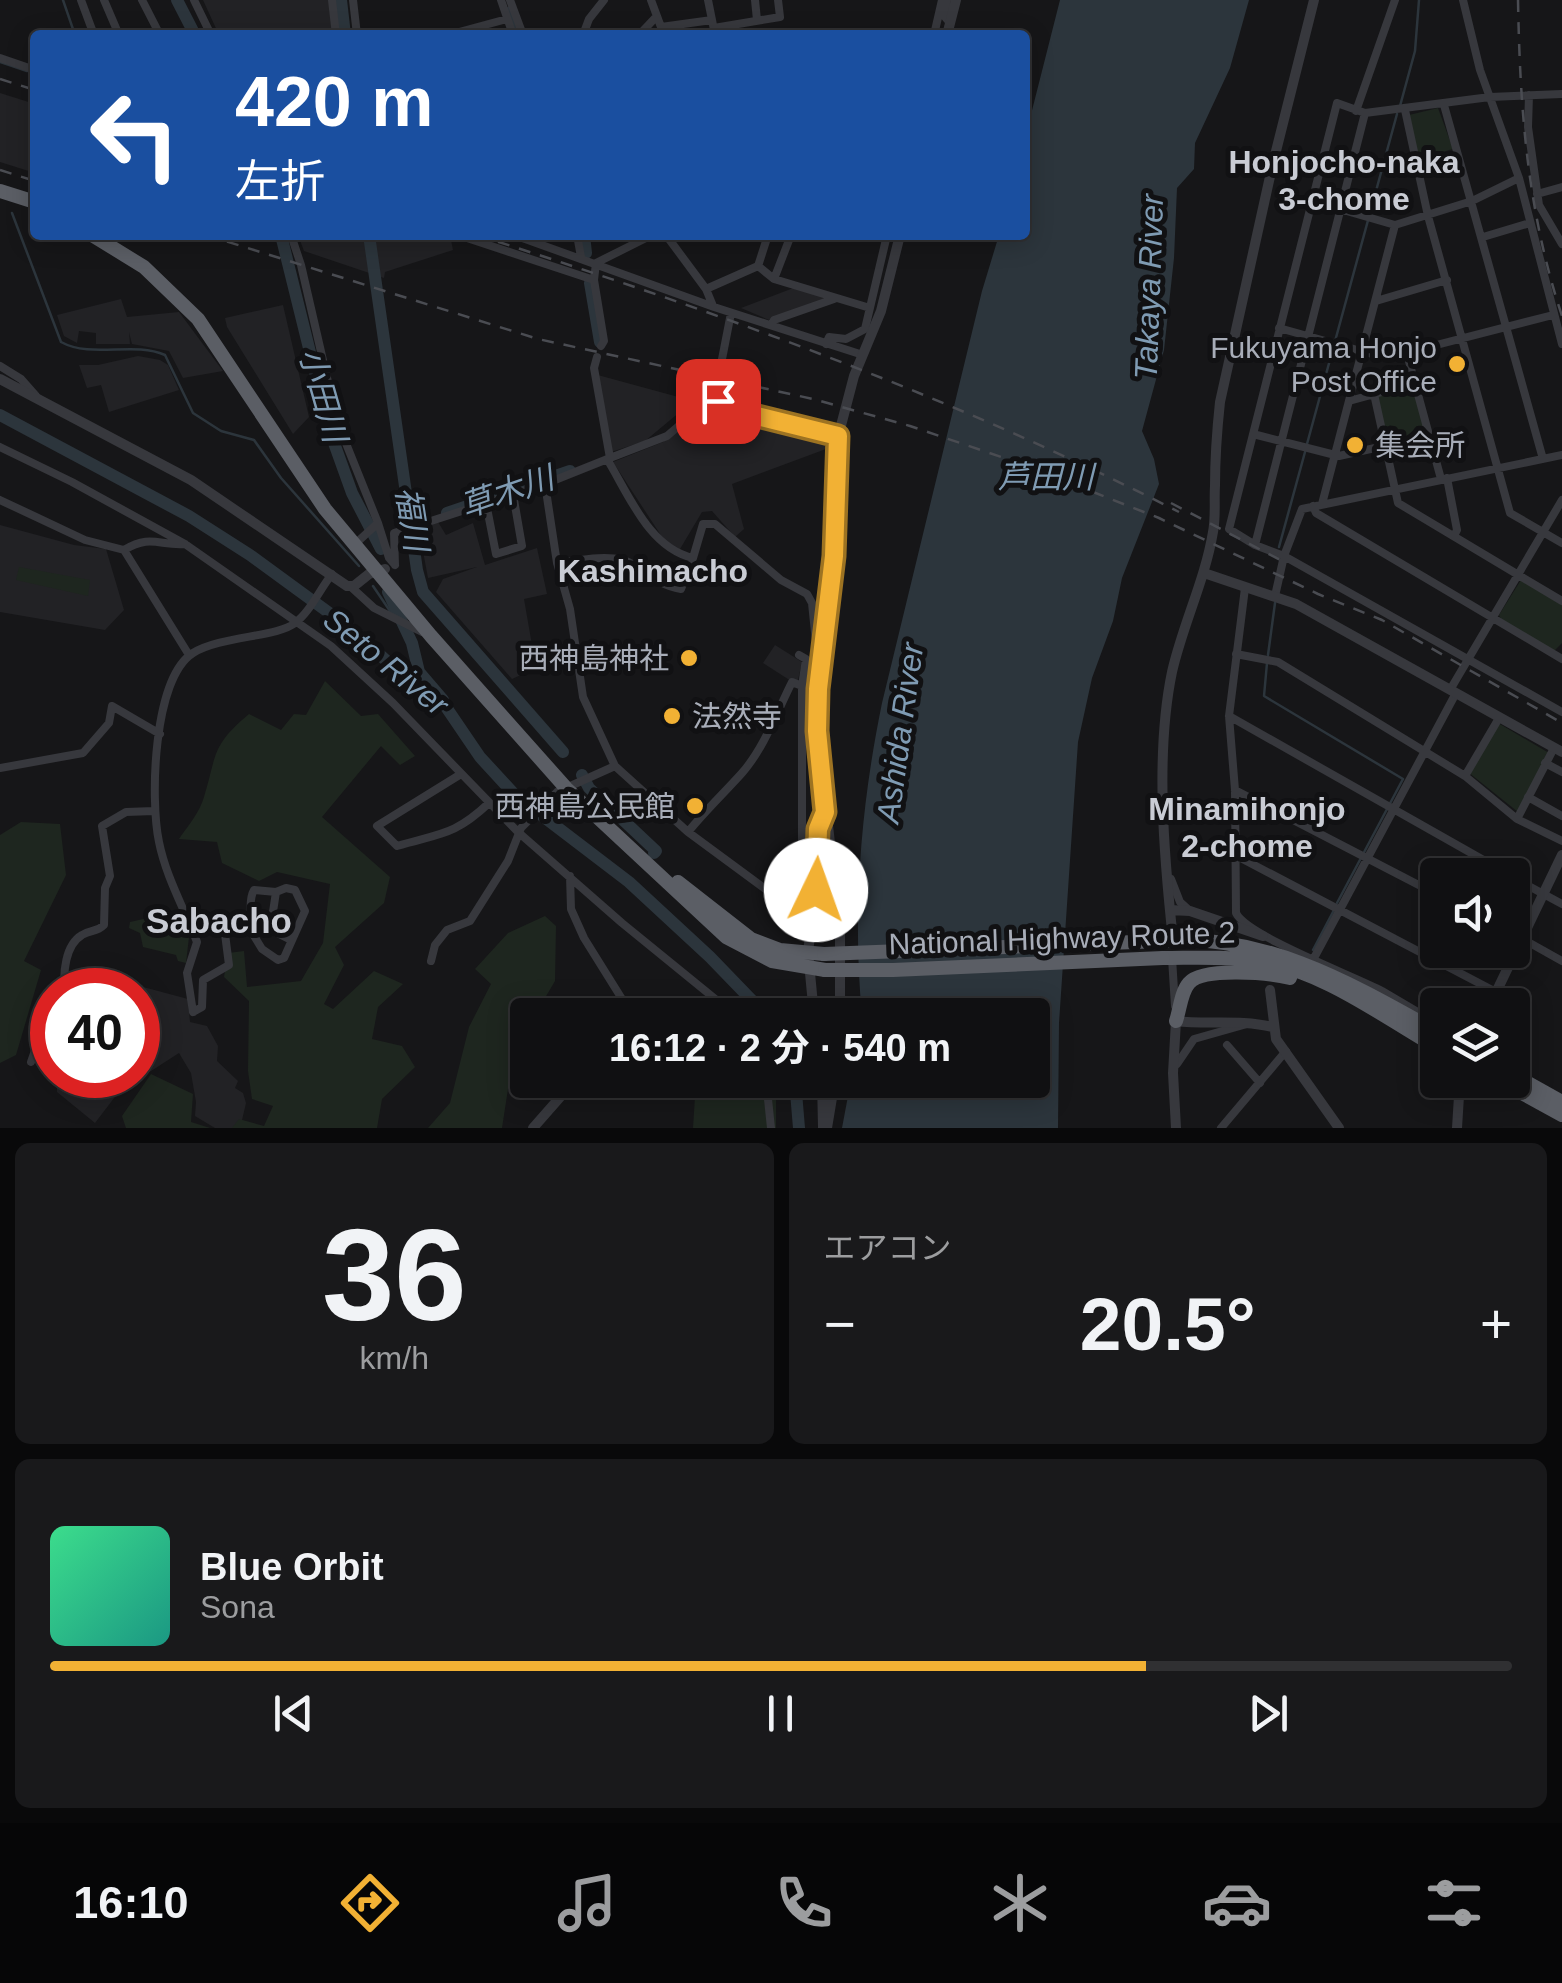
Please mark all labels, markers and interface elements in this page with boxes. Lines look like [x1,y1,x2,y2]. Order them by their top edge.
text: 420 m [235,63,433,141]
icon: left [70,70,200,200]
district label: Honjocho-naka 3-chome [1228,144,1460,217]
text: 左折 [235,156,325,207]
water label: Takaya River [1128,192,1170,380]
place label: Fukuyama Honjo Post Office [1210,331,1437,398]
water label: 小田川 [292,344,354,449]
marker: Fukuyama Honjo Post Office [1446,353,1468,375]
pin [676,359,761,444]
icon: arrive [691,374,746,429]
place label: 集会所 [1375,429,1465,462]
marker: 集会所 [1344,434,1366,456]
water label: 草木川 [456,458,561,525]
water label: 芦田川 [998,459,1097,495]
water label: 福川 [389,485,435,556]
district label: Kashimacho [558,553,748,589]
water label: Seto River [317,601,456,724]
water label: Ashida River [869,639,931,827]
place label: 西神島神社 [519,642,669,675]
marker: 西神島神社 [678,647,700,669]
place label: 法然寺 [692,700,782,733]
marker: 法然寺 [661,705,683,727]
place label: 西神島公民館 [495,790,675,823]
district label: Minamihonjo 2-chome [1148,791,1346,864]
marker: 西神島公民館 [684,795,706,817]
position arrow [764,838,868,942]
map controls [1420,858,1530,1098]
button: sound [1420,858,1530,968]
district label: Sabacho [146,901,292,940]
street label: National Highway Route 2 [888,915,1236,961]
speed limit sign: 40 [30,968,160,1098]
button: layers [1420,988,1530,1098]
text: 16:12 · 2 分 · 540 m [609,1027,951,1069]
text: 36 [322,1202,467,1348]
text: エアコン [824,1230,952,1266]
text: 20.5° [1080,1282,1256,1366]
text: − [824,1293,856,1355]
text: + [1480,1293,1512,1355]
text: km/h [360,1340,429,1376]
text: Blue Orbit [200,1546,384,1588]
text: Sona [200,1589,275,1625]
icon: previous [266,1686,321,1741]
icon: pause [753,1686,808,1741]
icon: next [1241,1686,1296,1741]
icon: directions [335,1868,405,1938]
icon: music [552,1868,622,1938]
icon: phone [769,1868,839,1938]
icon: climate [985,1868,1055,1938]
icon: car [1202,1868,1272,1938]
icon: filters [1419,1868,1489,1938]
text: 16:10 [73,1877,188,1928]

